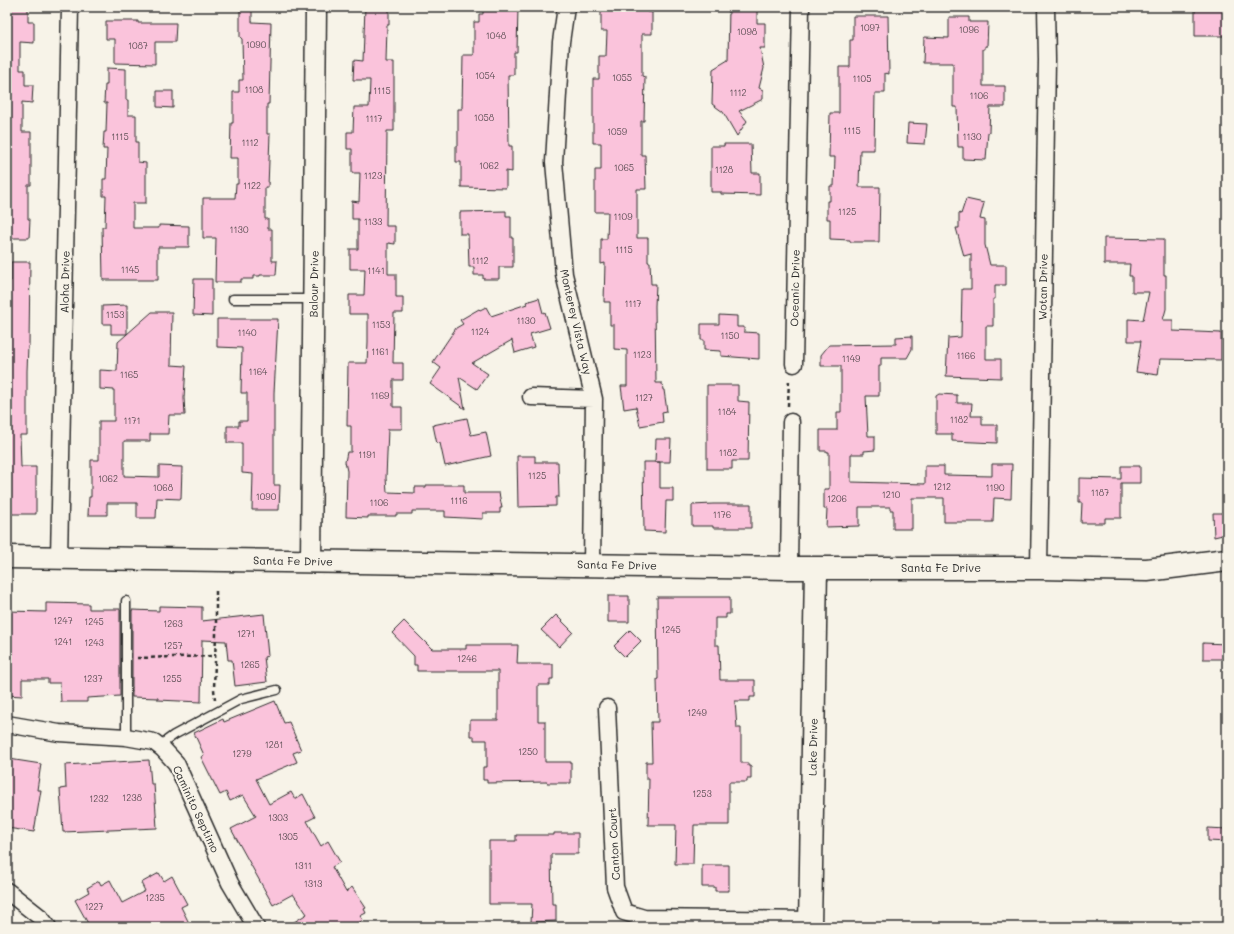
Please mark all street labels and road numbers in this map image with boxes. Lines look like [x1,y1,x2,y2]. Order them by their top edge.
street label: Oceanic Drive [786,249,803,327]
street label: Aloha Drive [56,250,73,313]
street label: Balour Drive [305,250,322,318]
street label: Wotan Drive [1034,253,1051,320]
street label: Monterey Vista Way [557,268,596,376]
street label: Santa Fe Drive [253,552,333,569]
street label: Santa Fe Drive [577,556,657,573]
street label: Santa Fe Drive [901,560,981,575]
street label: Lake Drive [804,718,821,776]
street label: Caminito Septimo [170,763,223,855]
street label: Canton Court [604,807,623,881]

